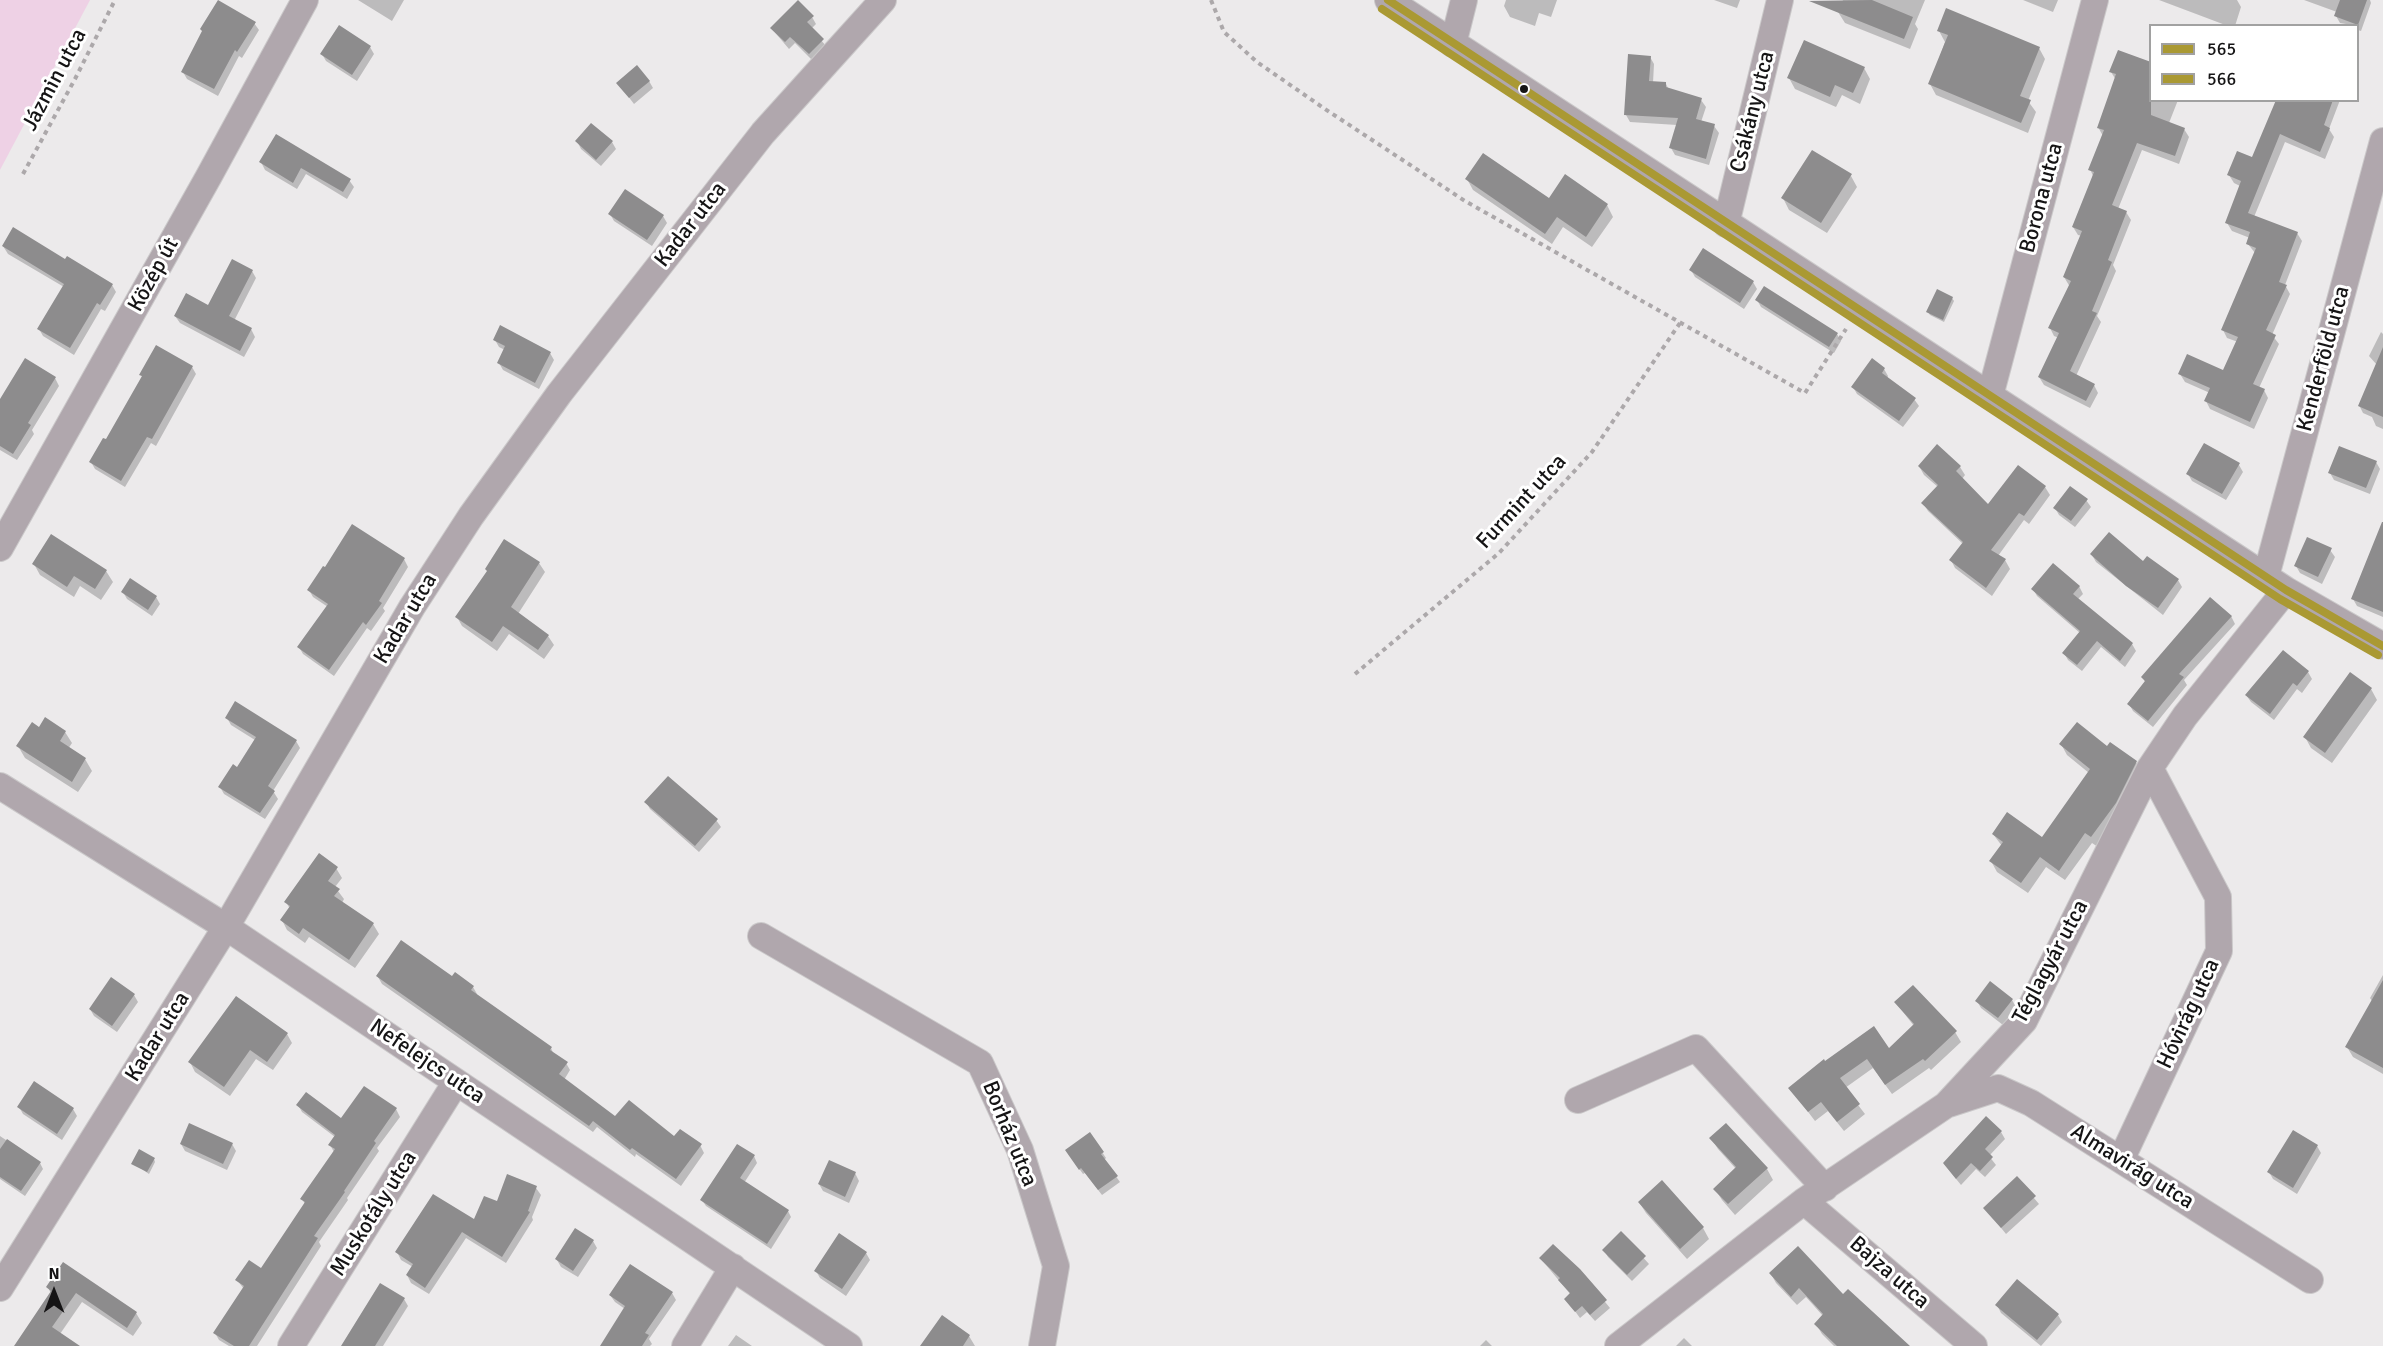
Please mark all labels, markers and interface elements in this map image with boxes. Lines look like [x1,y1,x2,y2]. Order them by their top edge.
legend [2149,24,2359,102]
street label: Jázmin utca [17,25,93,135]
text: 565 [2207,38,2236,60]
street label: Csákány utca [1725,49,1781,175]
text: 566 [2207,68,2236,90]
unlabelled marker [1518,83,1530,95]
street label: Borona utca [2015,140,2069,256]
street label: Kadar utca [650,177,732,273]
street label: Közép út [123,233,185,317]
street label: Kenderföld utca [2292,283,2356,435]
street label: Furmint utca [1471,449,1573,555]
street label: Kadar utca [369,569,443,669]
street label: Téglagyár utca [2007,896,2095,1028]
street label: Hóvirág utca [2152,955,2226,1073]
street label: Kadar utca [120,987,196,1087]
street label: Nefelejcs utca [364,1014,490,1110]
street label: Borház utca [976,1077,1042,1191]
street label: Almavirág utca [2066,1119,2198,1215]
street label: Muskotály utca [325,1147,423,1281]
street label: Bajza utca [1844,1231,1934,1315]
north arrow [24,1262,84,1322]
text: N [48,1264,60,1284]

